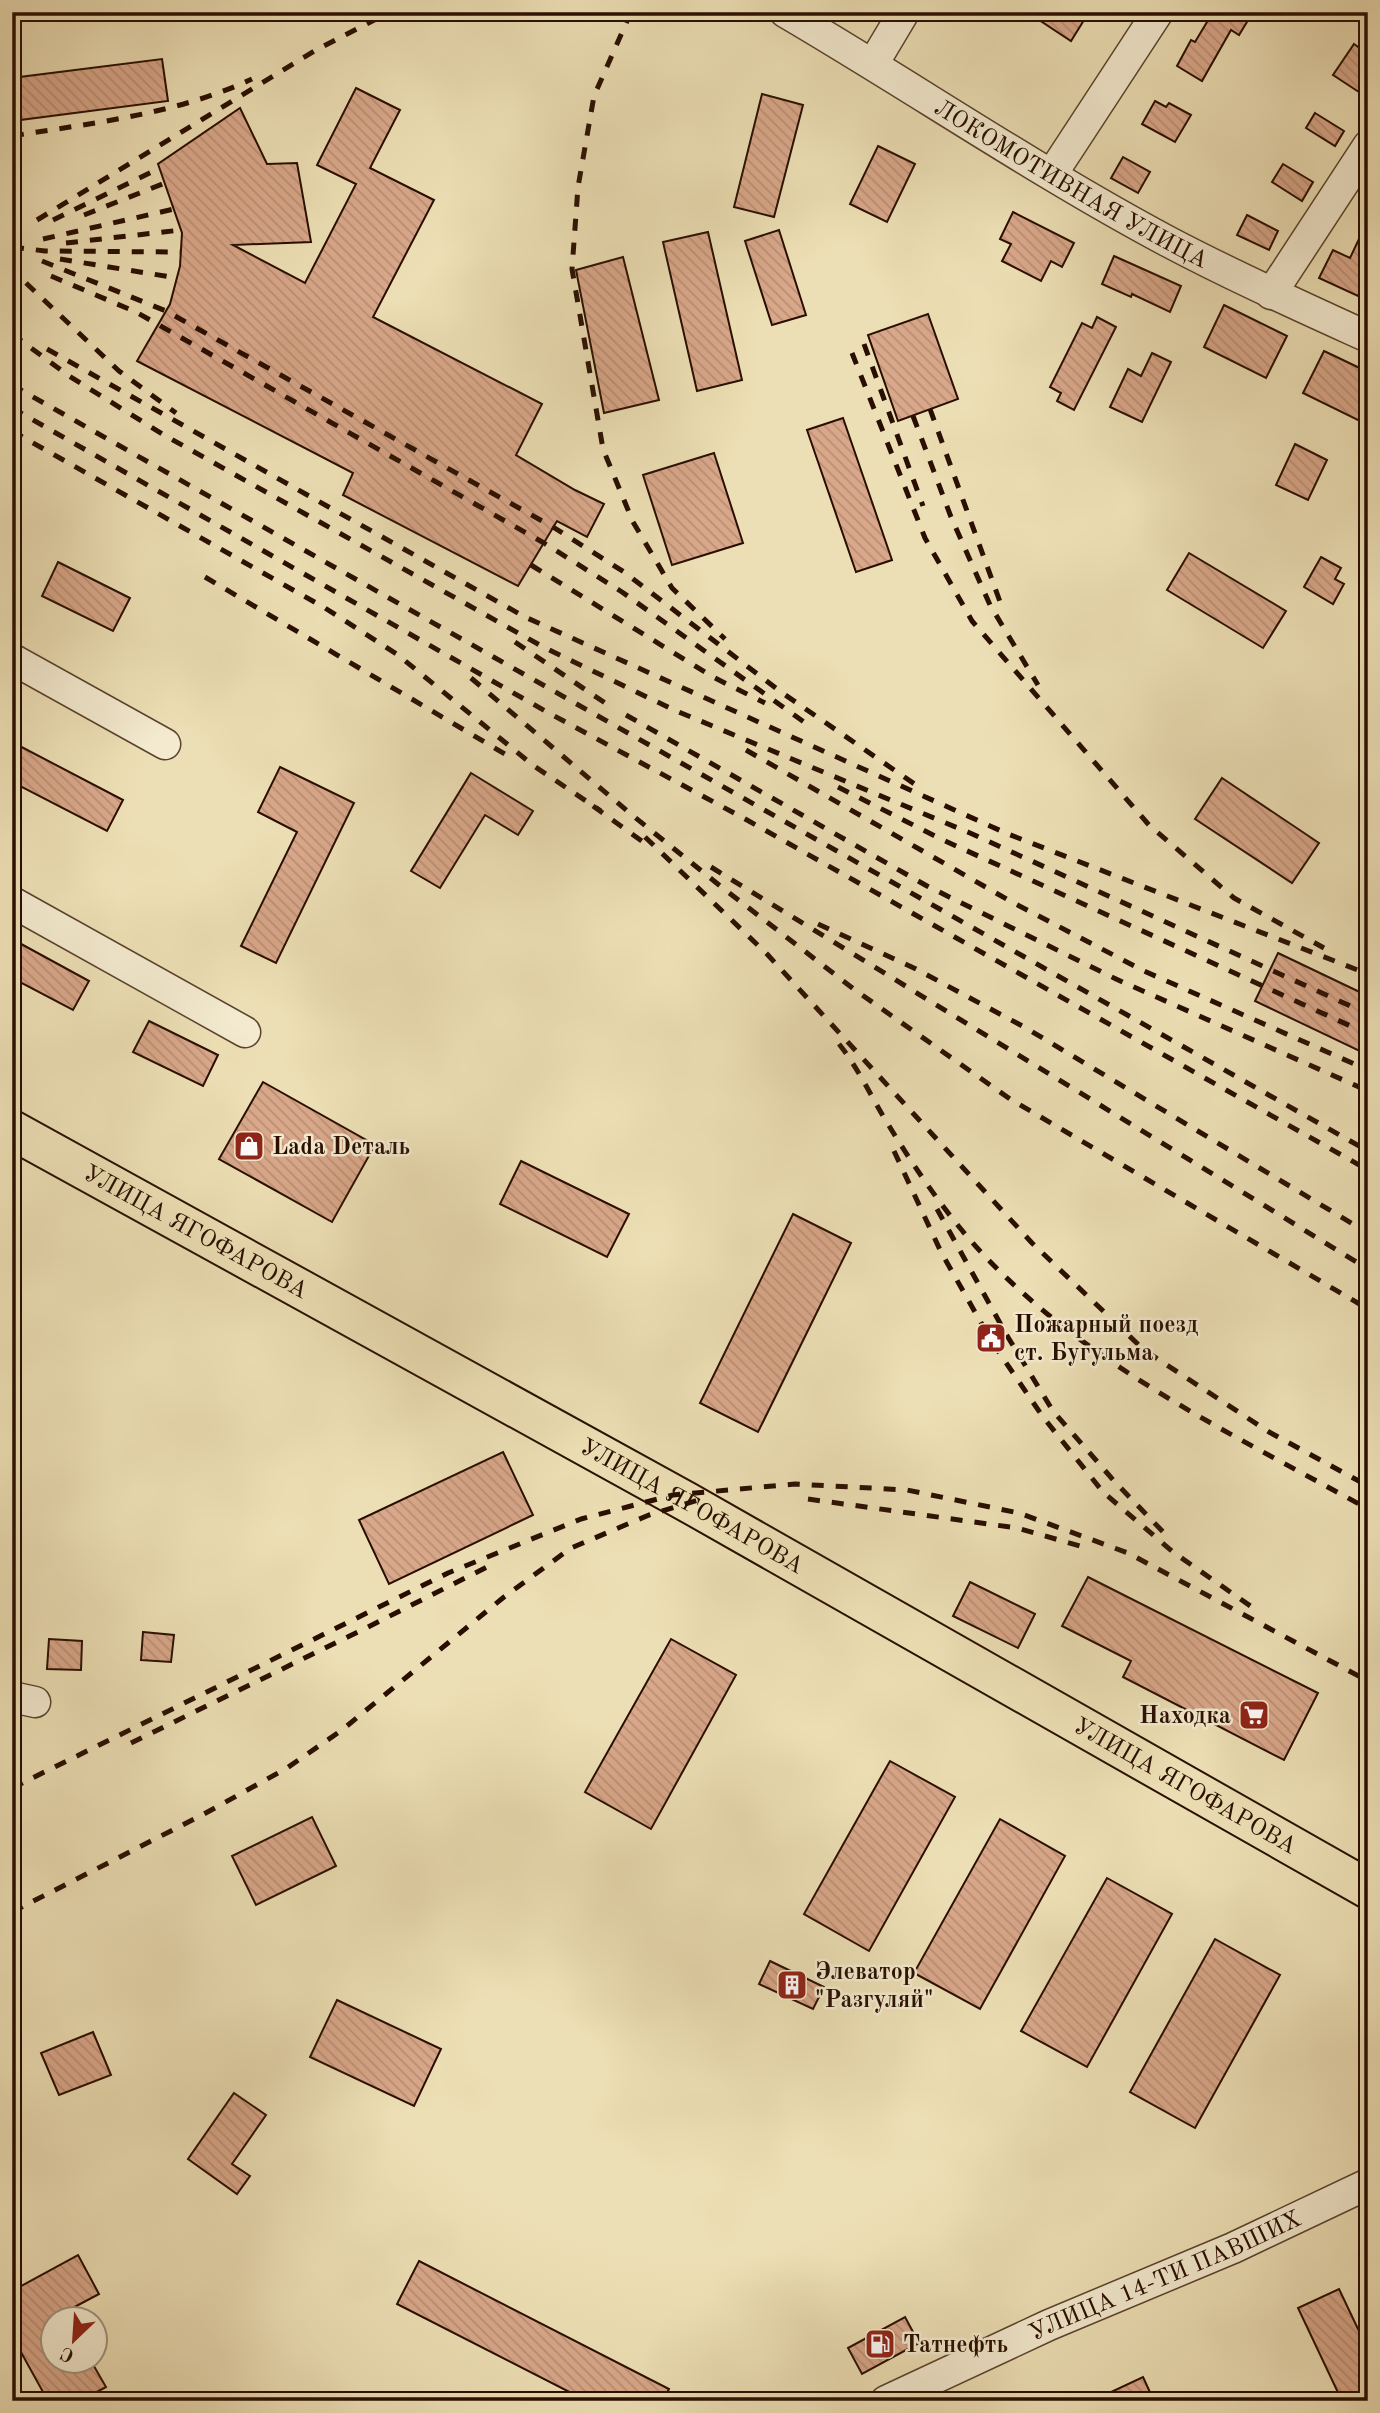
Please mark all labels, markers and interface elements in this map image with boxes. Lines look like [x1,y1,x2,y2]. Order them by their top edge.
street label: ЛОКОМОТИВНАЯ УЛИЦА [929,96,1211,274]
shop icon: Lada Dеталь [232,1129,266,1163]
place label: Lada Dеталь [272,1136,410,1160]
street label: УЛИЦА ЯГОФАРОВА [79,1162,311,1304]
place label: Пожарный поезд ст. Бугульма [1014,1314,1198,1366]
public building icon: Пожарный поезд ст. Бугульма [974,1321,1008,1355]
street label: УЛИЦА ЯГОФАРОВА [575,1435,807,1580]
supermarket icon: Находка [1237,1698,1271,1732]
place label: Находка [1139,1705,1231,1729]
street label: УЛИЦА ЯГОФАРОВА [1069,1714,1300,1860]
place label: Элеватор "Разгуляй" [815,1961,933,2013]
building icon: Элеватор "Разгуляй" [775,1968,809,2002]
street label: УЛИЦА 14-ТИ ПАВШИХ [1026,2207,1305,2346]
north arrow [38,2304,108,2374]
fuel station icon: Татнефть [863,2327,897,2361]
place label: Татнефть [903,2334,1008,2358]
text: С [58,2342,78,2364]

